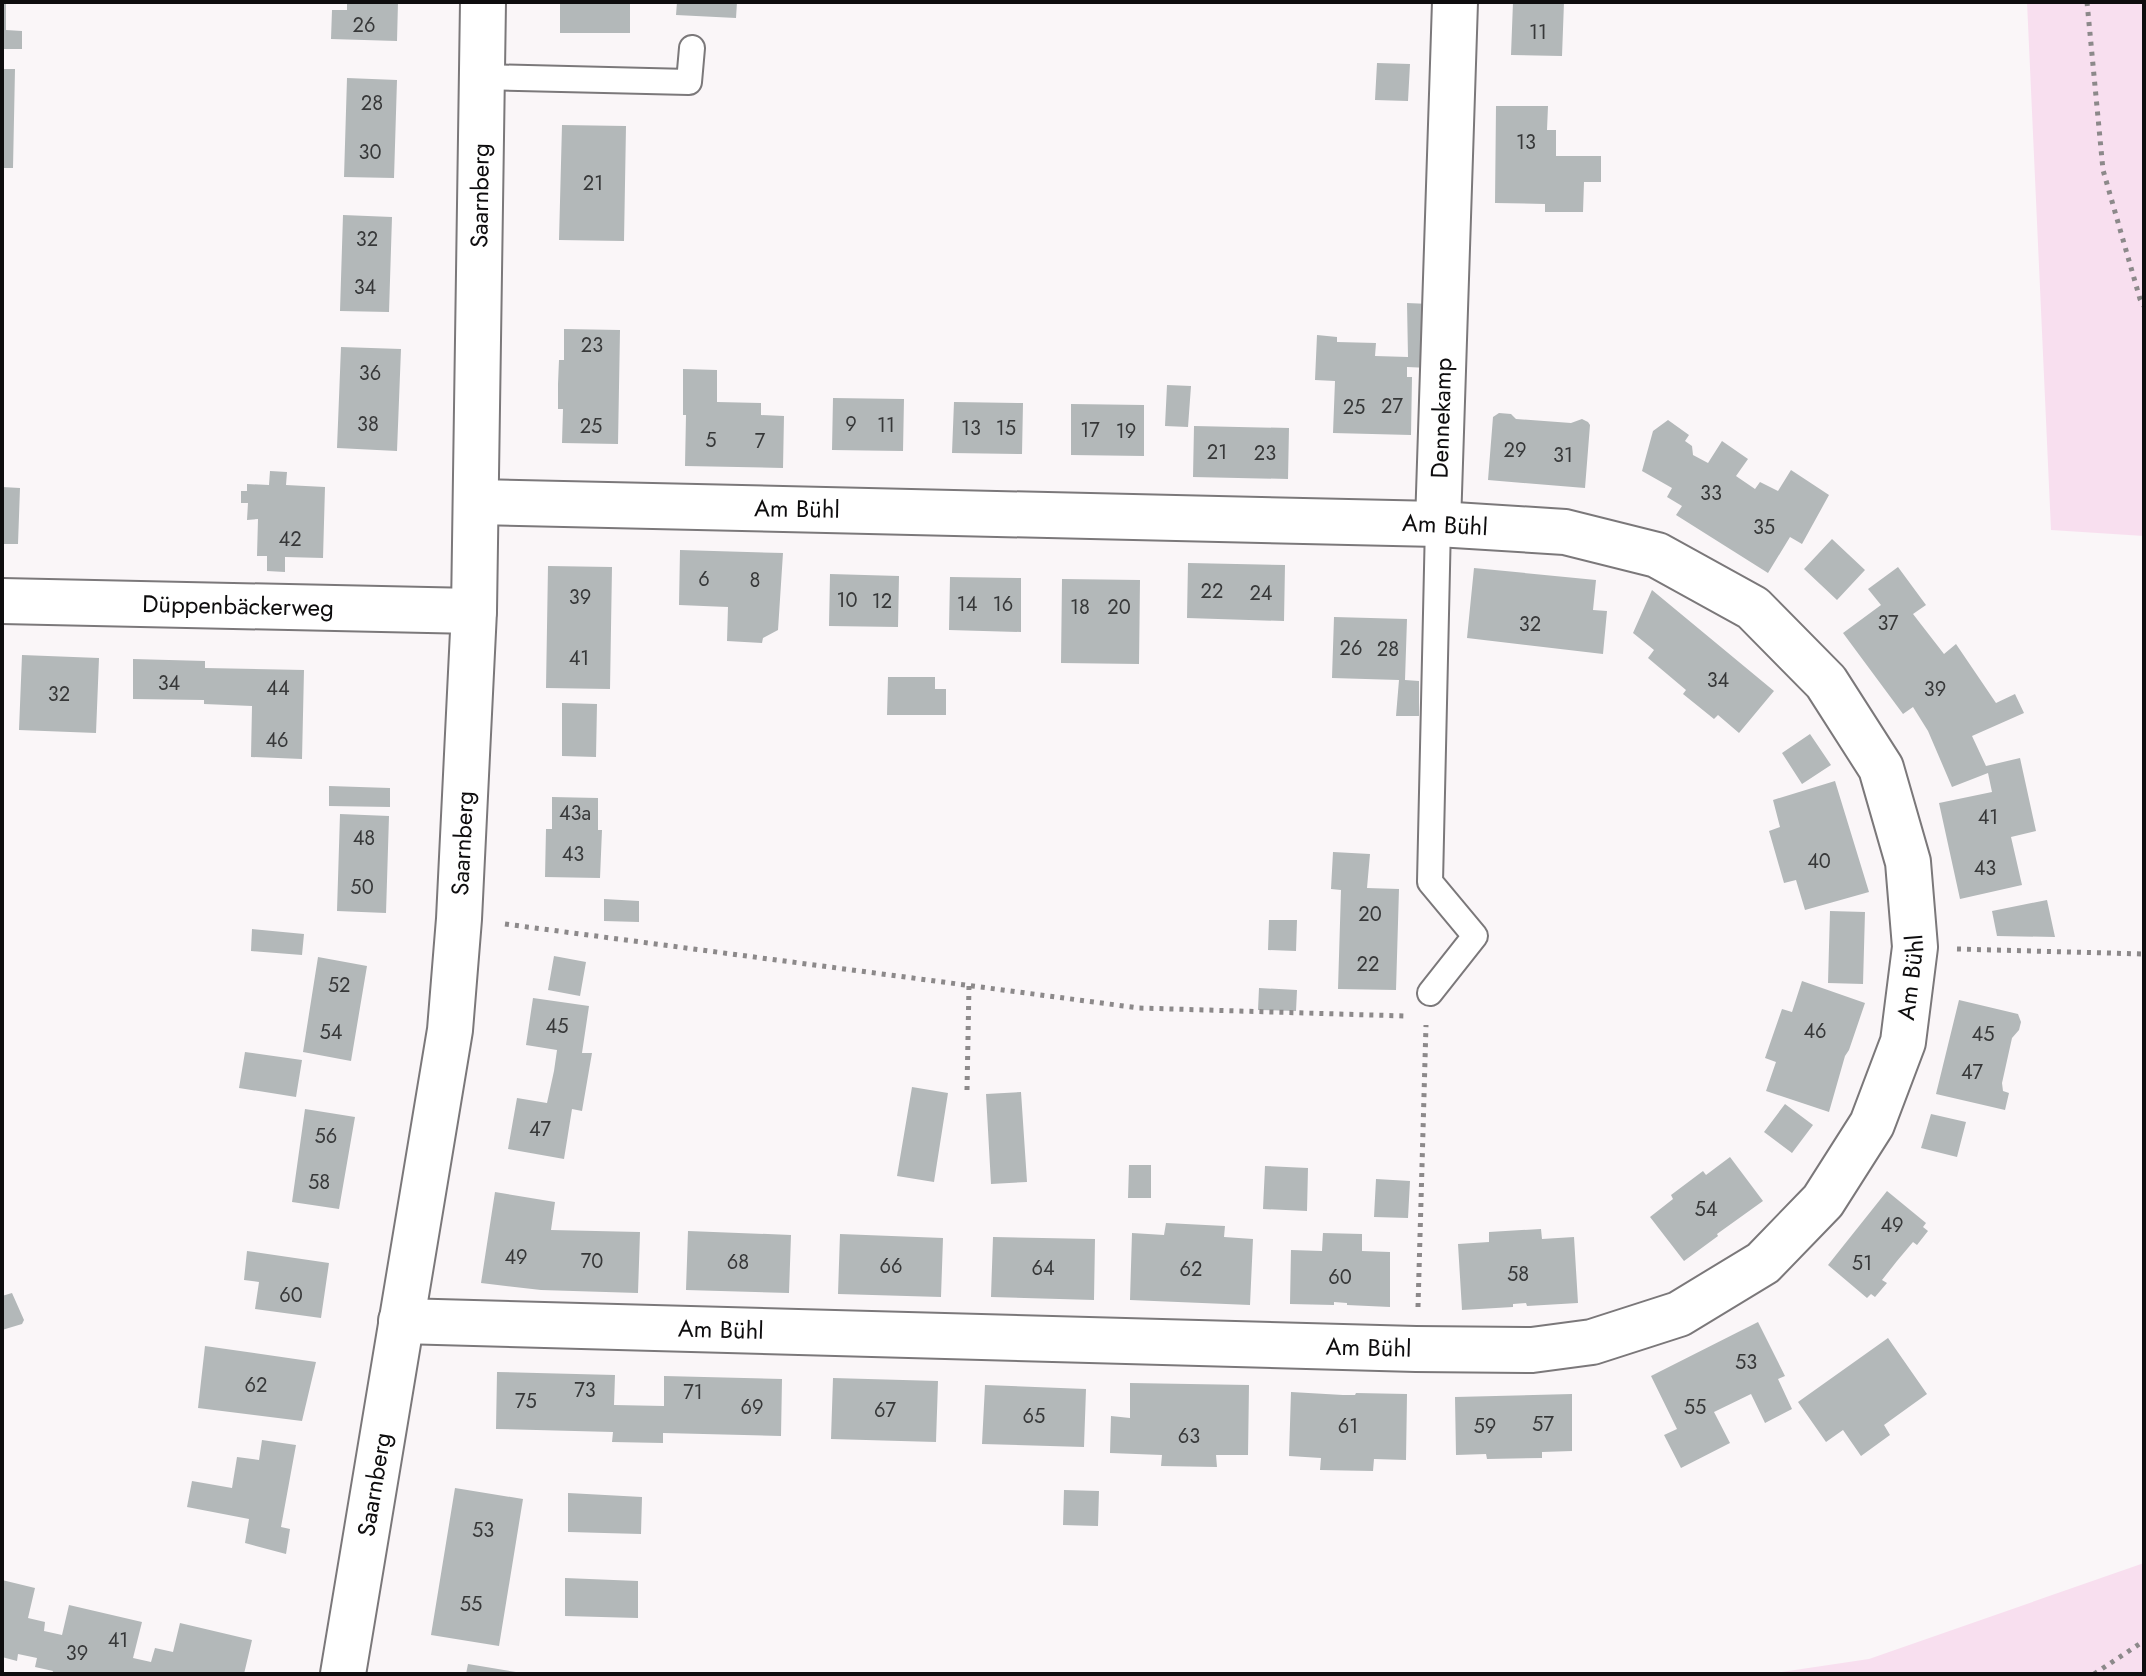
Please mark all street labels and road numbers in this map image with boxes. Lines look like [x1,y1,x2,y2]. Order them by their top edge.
street label: Saarnberg [461,143,498,248]
street label: Dennekamp [1421,357,1460,479]
street label: Am Bühl [754,490,840,527]
street label: Am Bühl [1401,505,1489,544]
street label: Düppenbäckerweg [142,586,334,625]
street label: Saarnberg [442,790,482,896]
street label: Am Bühl [1888,933,1932,1022]
street label: Am Bühl [677,1311,764,1348]
street label: Am Bühl [1325,1329,1412,1366]
street label: Saarnberg [348,1430,400,1539]

